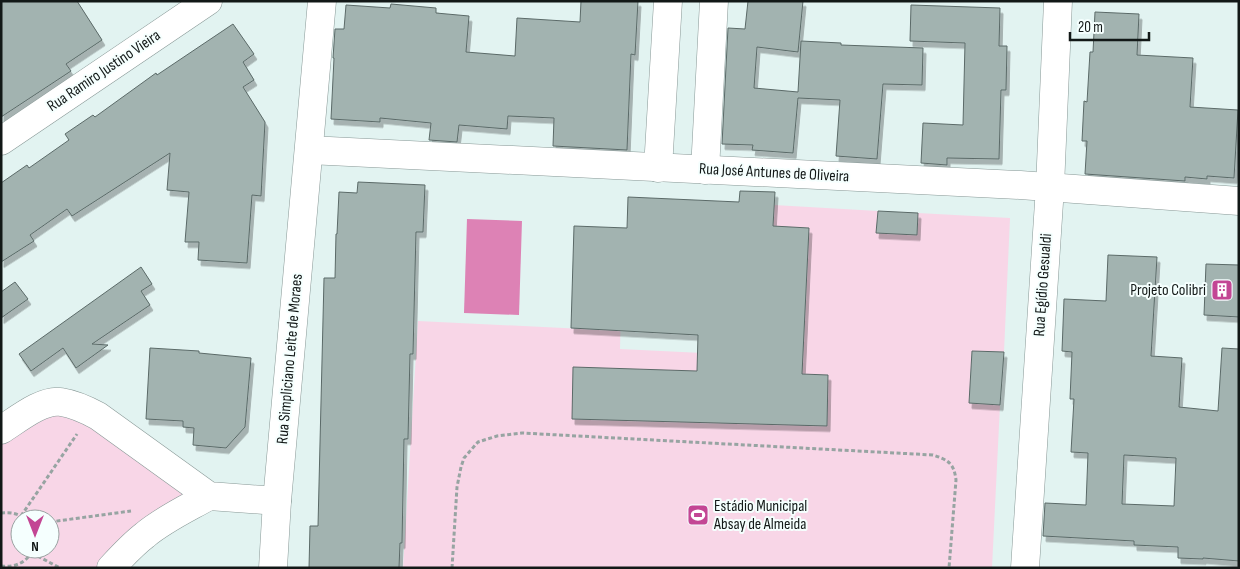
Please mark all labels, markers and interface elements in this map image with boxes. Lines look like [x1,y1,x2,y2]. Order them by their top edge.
scale bar [1070,10,1149,42]
text: 20 m [1078,18,1103,37]
street label: Rua Ramiro Justino Vieira [44,26,164,116]
street label: Rua José Antunes de Oliveira [698,160,850,186]
street label: Rua Egídio Gesualdi [1030,233,1056,337]
street label: Rua Simpliciano Leite de Moraes [273,273,307,445]
building icon: Projeto Colibri [1210,278,1234,302]
place label: Projeto Colibri [1130,281,1206,300]
place label: Estádio Municipal Absay de Almeida [713,497,807,534]
sports icon: Estádio Municipal Absay de Almeida [686,503,710,527]
north arrow [10,509,60,559]
text: N [31,538,39,555]

